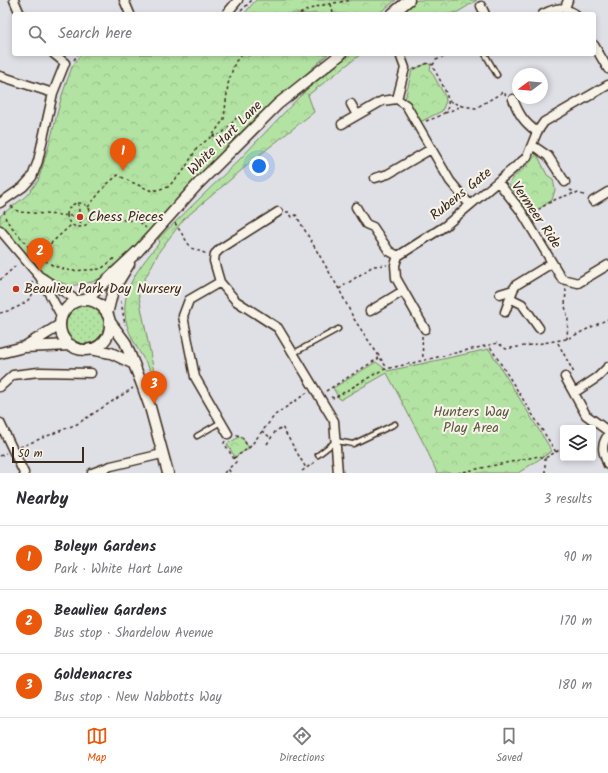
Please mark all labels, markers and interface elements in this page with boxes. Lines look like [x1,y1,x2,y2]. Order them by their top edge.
search box [12,12,596,56]
text: Search here [58,22,132,46]
icon: search [26,23,48,45]
north arrow [512,68,548,104]
street label: White Hart Lane [182,95,268,181]
pin: 1 [110,138,136,171]
your location [249,156,269,176]
street label: Rubens Gate [425,162,497,226]
street label: Vermeer Ride [505,177,567,254]
place label: Chess Pieces [88,206,163,228]
marker: Chess Pieces [75,212,85,222]
pin: 2 [27,238,53,271]
place label: Beaulieu Park Day Nursery [24,278,181,300]
marker: Beaulieu Park Day Nursery [11,284,21,294]
pin: 3 [141,371,167,404]
park label: Hunters Way Play Area [433,401,509,439]
map controls [560,425,596,461]
button: layers [560,425,596,461]
scale bar [12,445,84,464]
text: 50 m [18,445,43,463]
text: Nearby [16,486,68,513]
text: 3 results [544,489,592,510]
text: Boleyn Gardens [54,535,156,559]
text: 1 [27,547,31,568]
text: 90 m [564,547,592,568]
text: Park · White Hart Lane [54,559,183,580]
text: Beaulieu Gardens [54,599,167,623]
text: 2 [25,611,33,632]
text: 170 m [560,611,592,632]
text: Bus stop · Shardelow Avenue [54,623,213,644]
text: Goldenacres [54,663,132,687]
text: 3 [25,675,33,696]
text: 180 m [558,675,592,696]
text: Bus stop · New Nabbotts Way [54,687,222,708]
tab: Map [86,725,108,767]
tab: Directions [279,725,325,767]
tab: Saved [496,725,522,767]

